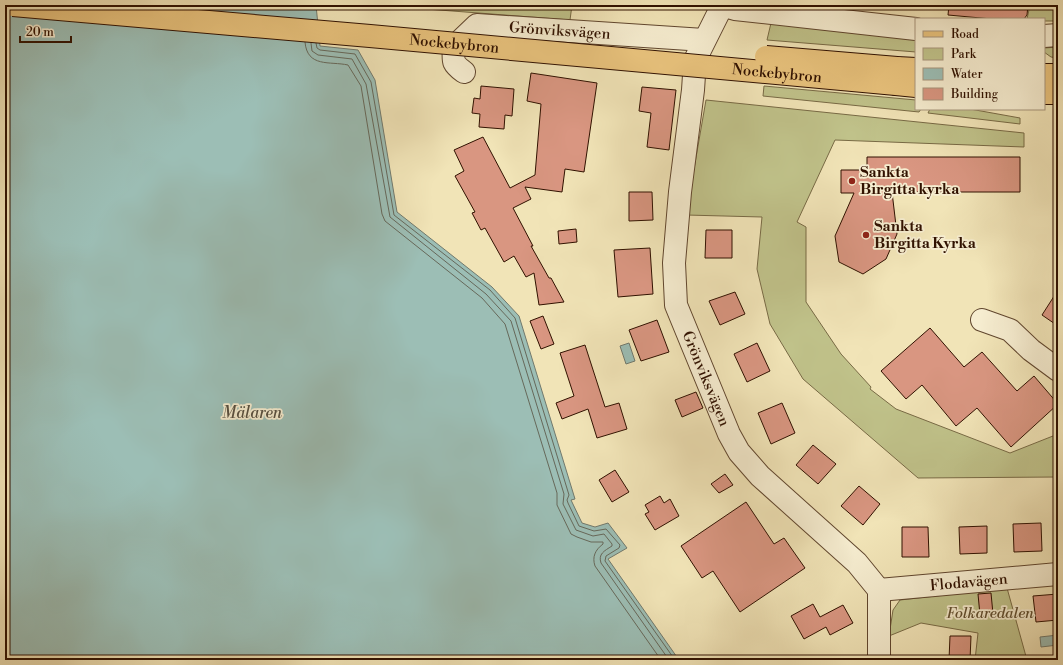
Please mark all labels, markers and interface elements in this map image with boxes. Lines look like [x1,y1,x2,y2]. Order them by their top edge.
scale bar [20,18,71,44]
street label: Grönviksvägen [508,18,611,44]
legend [915,18,1045,110]
text: 20 m [26,25,54,40]
text: Road [951,27,979,42]
street label: Nockebybron [408,31,500,58]
text: Park [951,47,977,62]
street label: Nockebybron [731,60,823,87]
text: Water [950,67,983,82]
text: Building [950,87,999,102]
place label: Sankta Birgitta kyrka [860,163,960,199]
marker: Sankta Birgitta kyrka [847,176,857,186]
place label: Sankta Birgitta Kyrka [874,217,977,253]
marker: Sankta Birgitta Kyrka [861,230,871,240]
street label: Grönviksvägen [678,328,734,429]
water label: Mälaren [222,403,283,423]
street label: Flodavägen [929,570,1008,595]
park label: Folkaredalen [946,604,1034,623]

